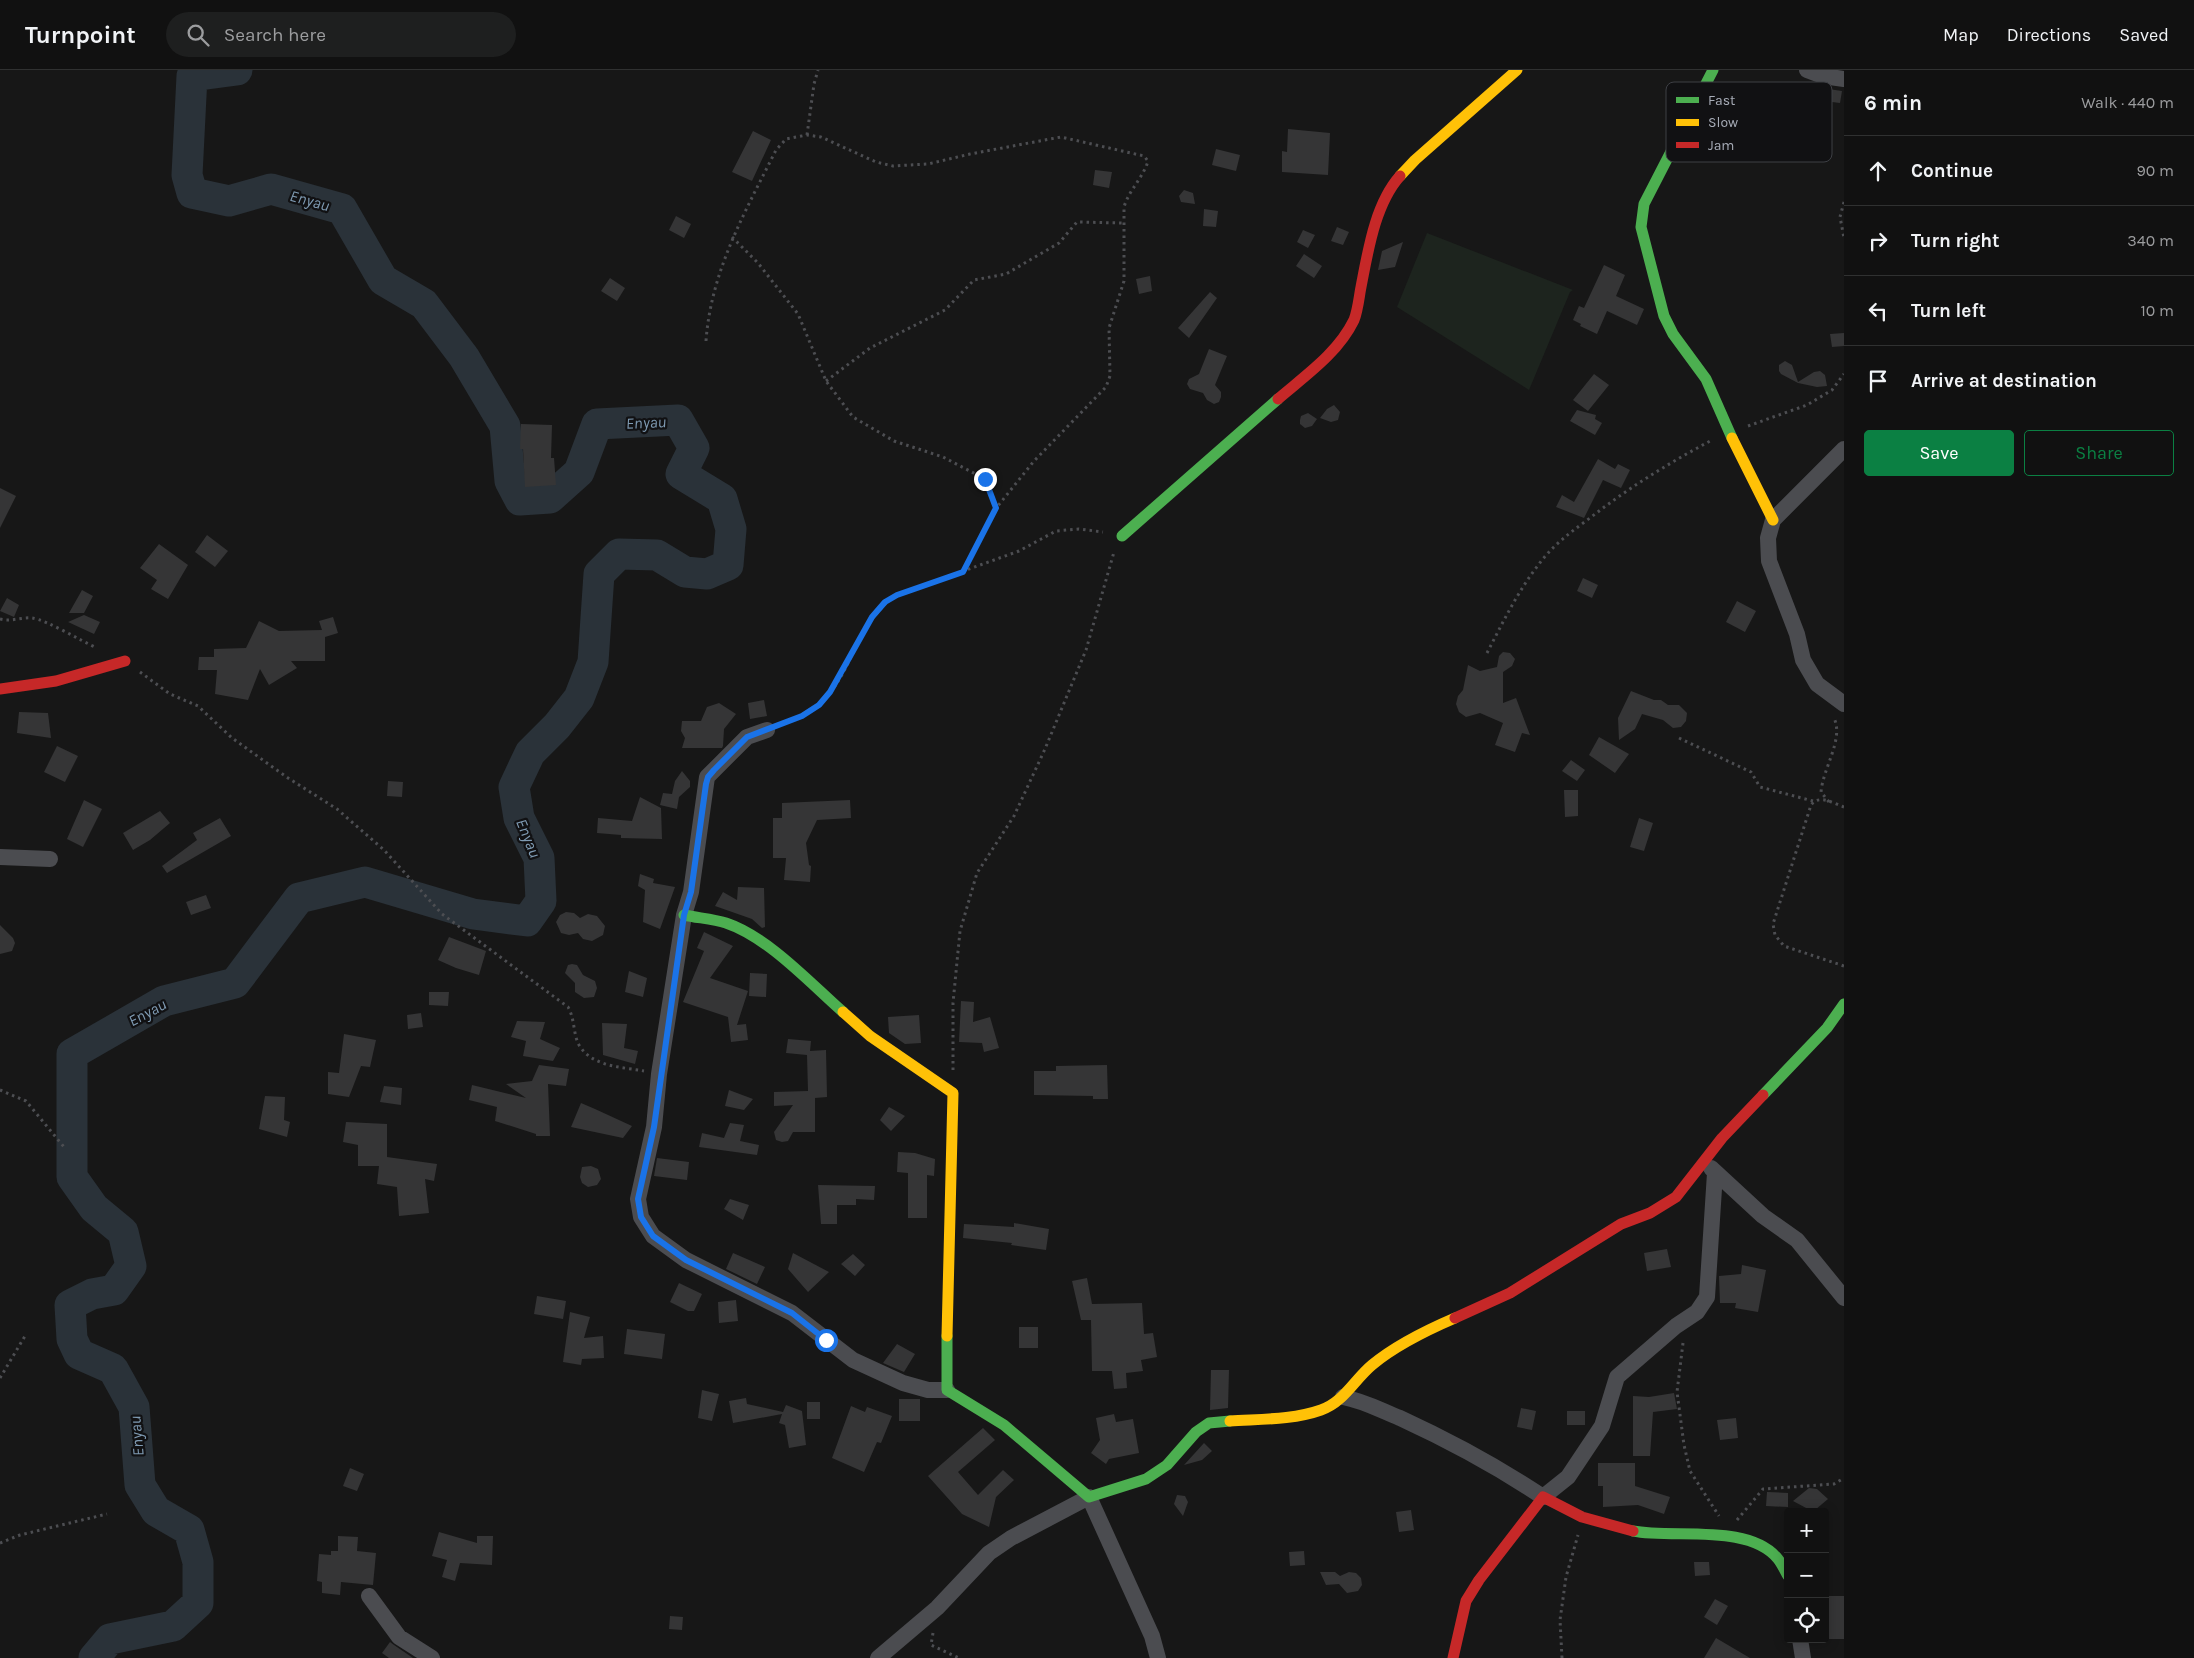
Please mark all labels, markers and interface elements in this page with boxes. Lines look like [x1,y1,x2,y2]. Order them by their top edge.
search box [166,12,516,57]
text: Turnpoint [25,21,136,49]
icon: search [184,21,212,49]
text: Search here [224,24,326,46]
text: Map [1943,24,1979,46]
text: Directions [2007,24,2091,46]
text: Saved [2119,24,2169,46]
legend [1666,82,1832,162]
text: 6 min [1864,91,1922,115]
text: Fast [1708,92,1735,109]
text: Walk · 440 m [2081,93,2174,112]
text: Slow [1708,114,1738,131]
text: Jam [1708,137,1734,154]
icon: ahead [1864,157,1892,185]
text: Continue [1911,160,1993,182]
text: 90 m [2136,161,2174,180]
water label: Enyau [288,186,332,215]
icon: right [1864,227,1892,255]
text: Turn right [1911,230,2000,252]
text: 340 m [2127,231,2174,250]
icon: left [1864,297,1892,325]
text: Turn left [1911,300,1986,322]
text: 10 m [2140,301,2174,320]
icon: arrive [1864,367,1892,395]
text: Arrive at destination [1911,370,2097,392]
water label: Enyau [625,412,667,433]
button: Save [1864,430,2014,476]
button: Share [2024,430,2174,476]
route end [974,468,997,491]
water label: Enyau [512,816,545,861]
water label: Enyau [125,995,170,1030]
route start [815,1329,838,1352]
water label: Enyau [125,1415,148,1457]
map controls [1784,1508,1829,1643]
button: + [1784,1508,1829,1553]
button: − [1784,1553,1829,1598]
button: locate [1784,1598,1829,1643]

